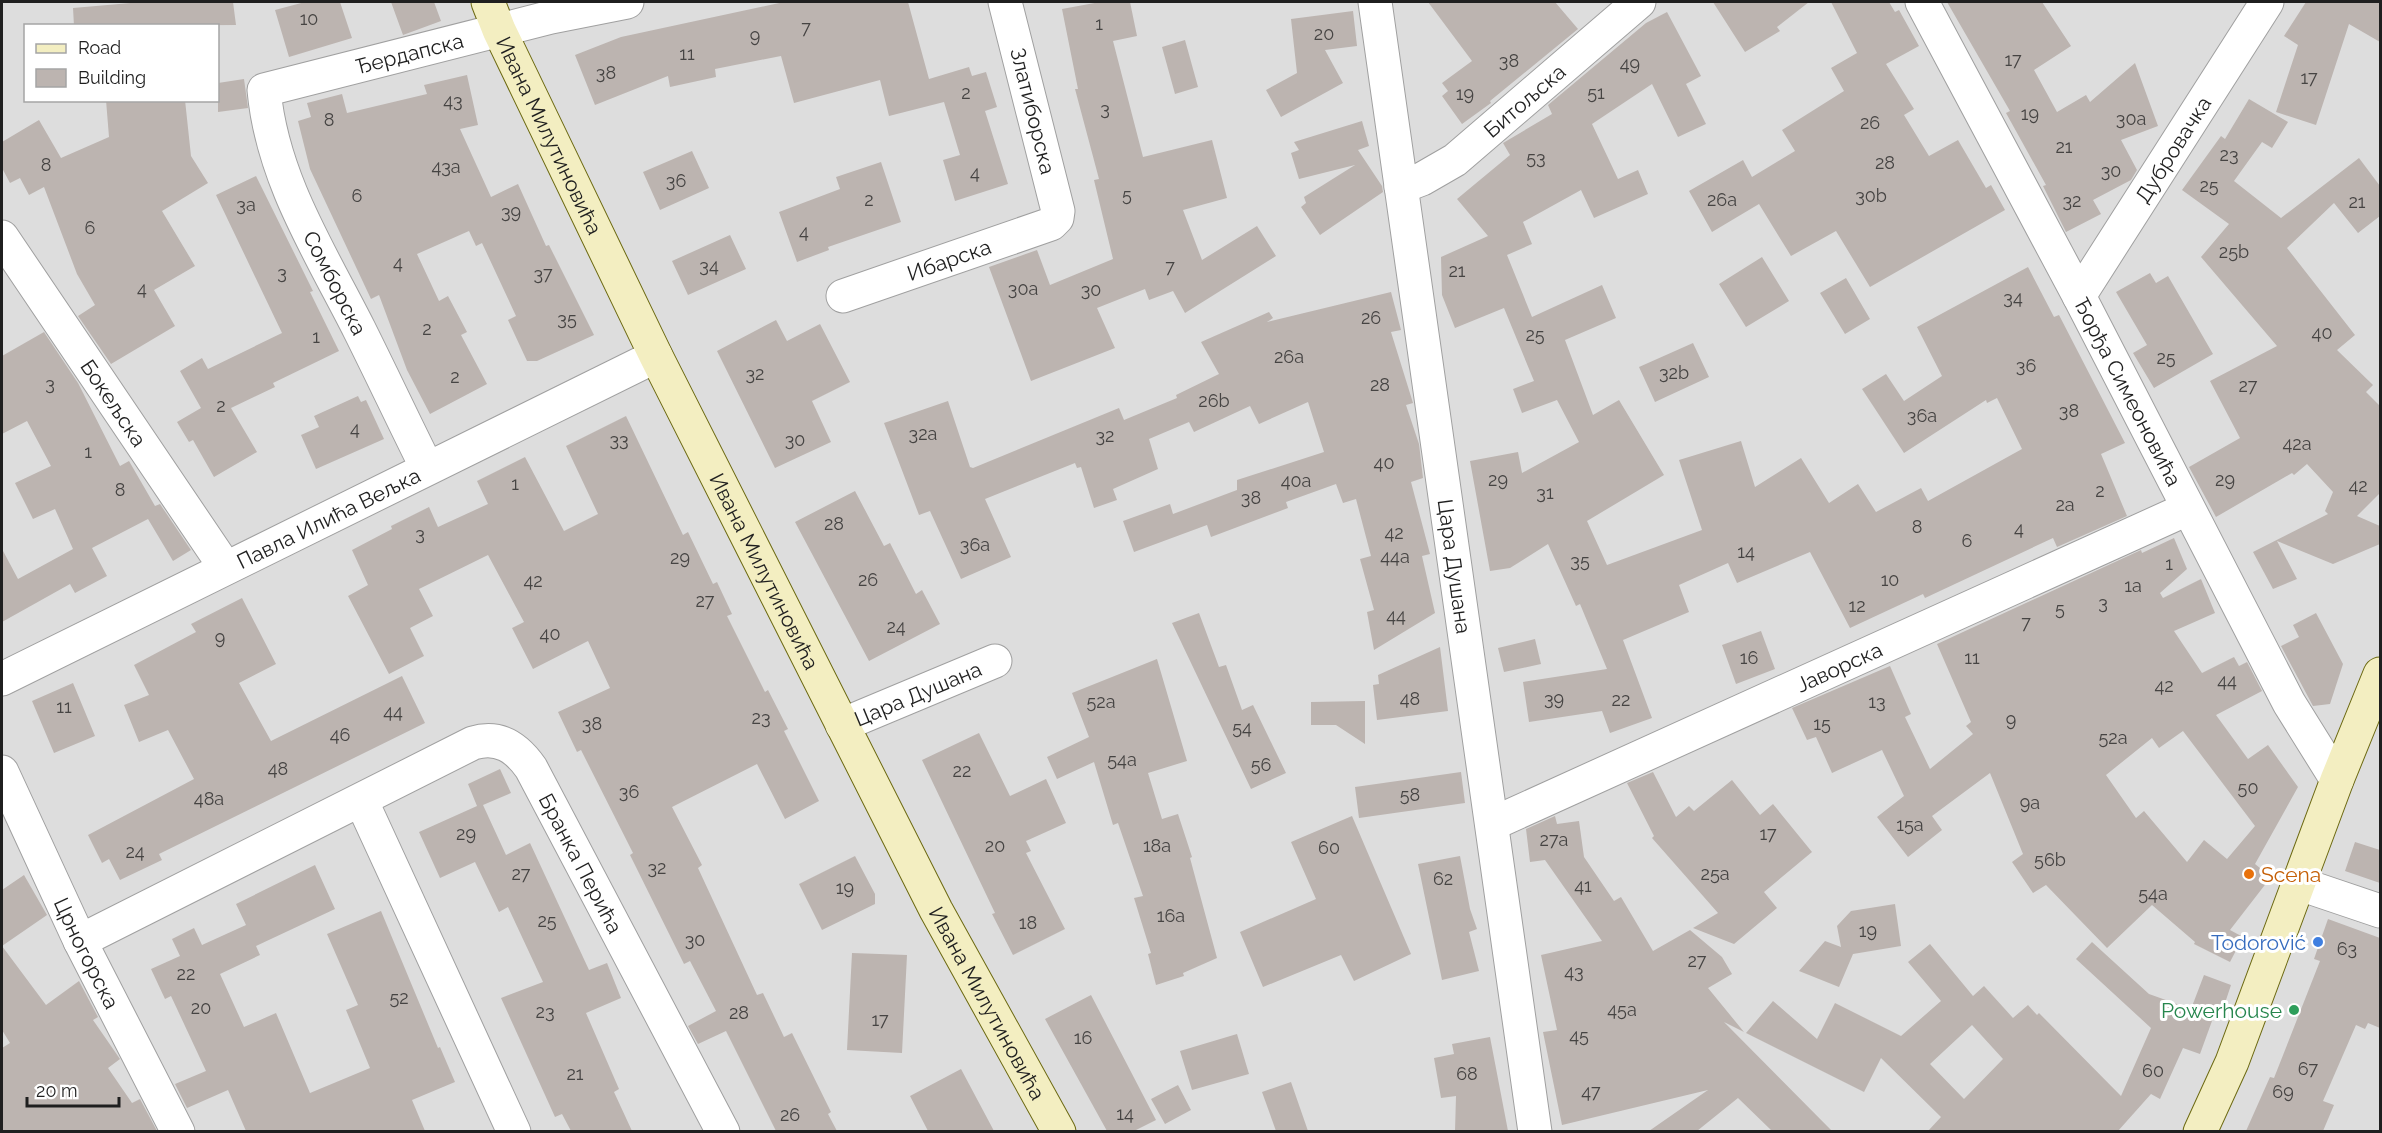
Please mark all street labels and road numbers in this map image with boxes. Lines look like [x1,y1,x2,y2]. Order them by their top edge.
street label: Ђердапска [353,27,466,79]
street label: Ивана Милутиновића [491,32,608,238]
street label: Златиборска [1005,45,1061,177]
street label: Битољска [1479,59,1570,142]
street label: Дубровачка [2130,92,2216,207]
street label: Сомборска [298,227,372,339]
street label: Ибарска [904,233,994,285]
street label: Ђорђа Симеоновића [2070,293,2187,490]
street label: Бокељска [76,354,152,451]
street label: Павла Илића Вељка [232,462,424,574]
street label: Ивана Милутиновића [705,469,825,674]
street label: Цара Душана [1433,497,1477,635]
street label: Јаворска [1792,636,1886,697]
street label: Цара Душана [850,656,985,731]
street label: Бранка Перића [534,789,628,937]
street label: Црногорска [49,893,125,1013]
street label: Ивана Милутиновића [924,902,1051,1104]

